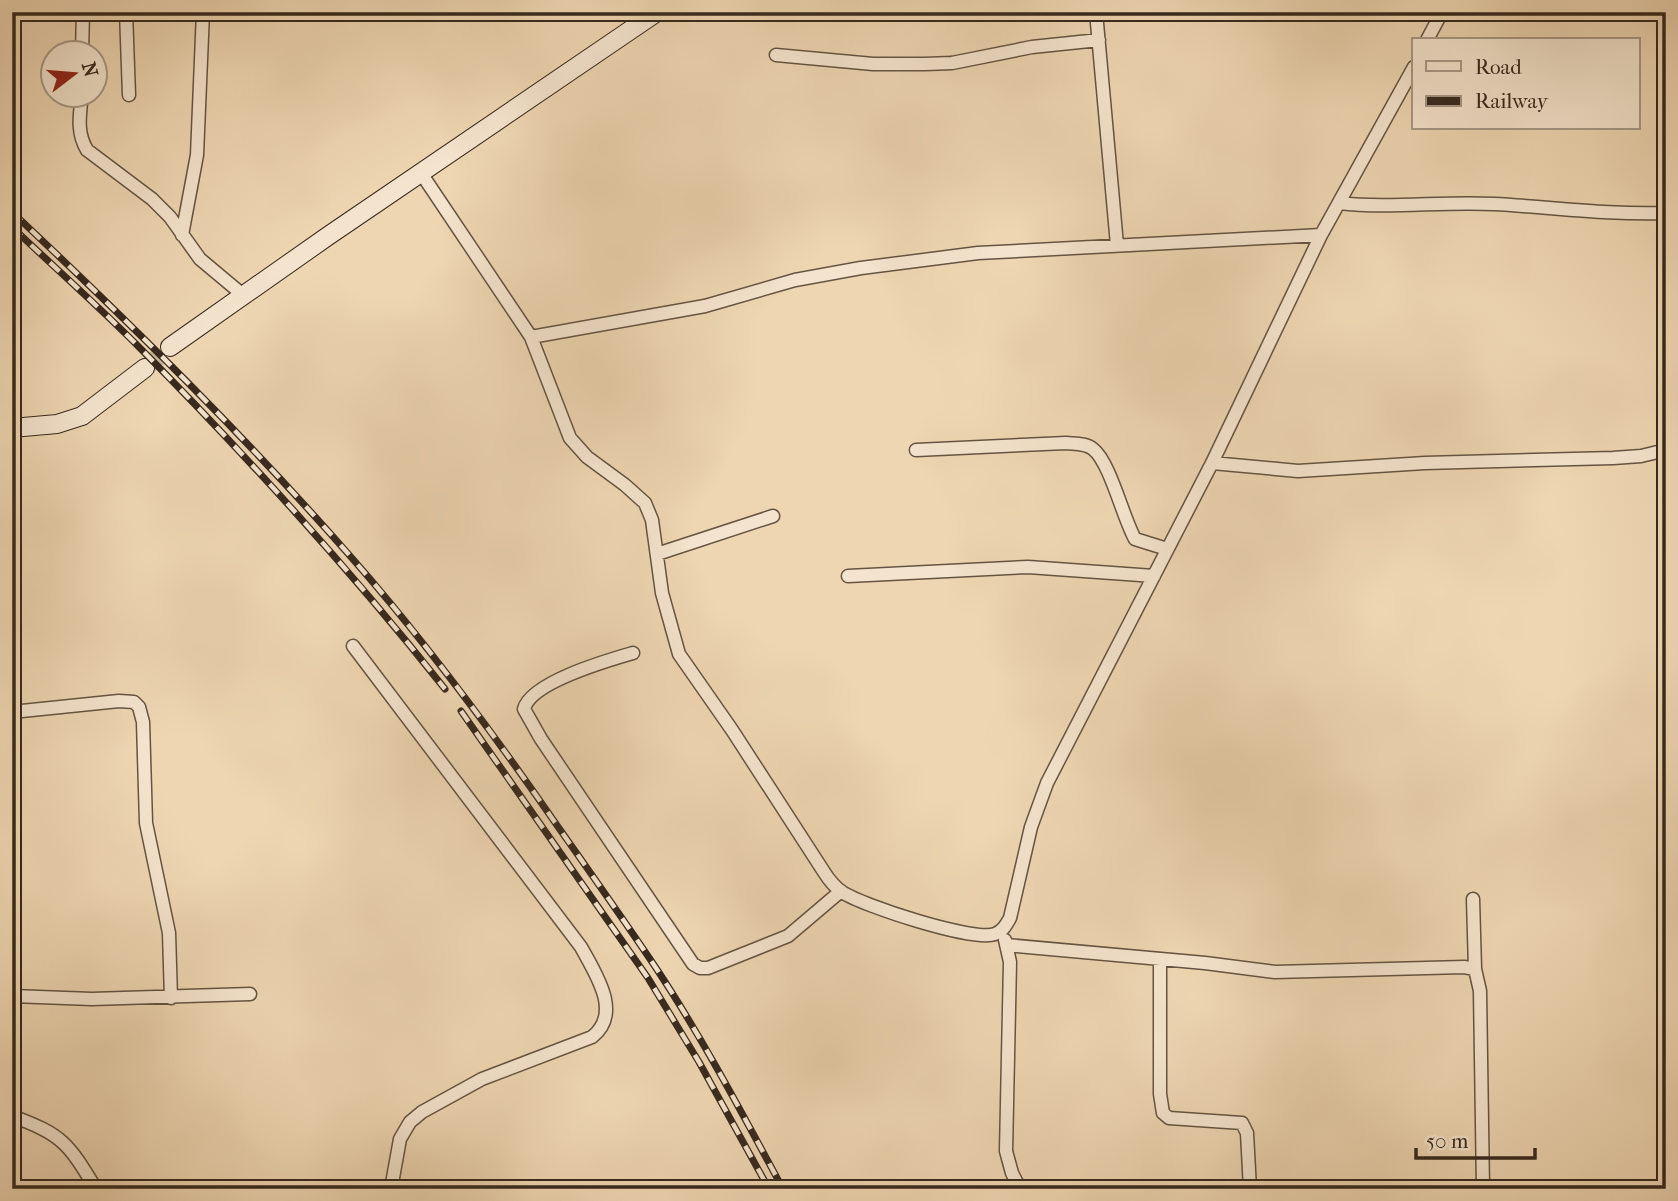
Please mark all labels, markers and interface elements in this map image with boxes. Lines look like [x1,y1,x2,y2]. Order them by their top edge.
north arrow [38,38,108,108]
legend [1412,38,1640,130]
text: Road [1475,55,1522,79]
text: N [77,60,102,80]
text: Railway [1475,89,1549,113]
scale bar [1416,1117,1534,1161]
text: 50 m [1426,1129,1469,1153]

